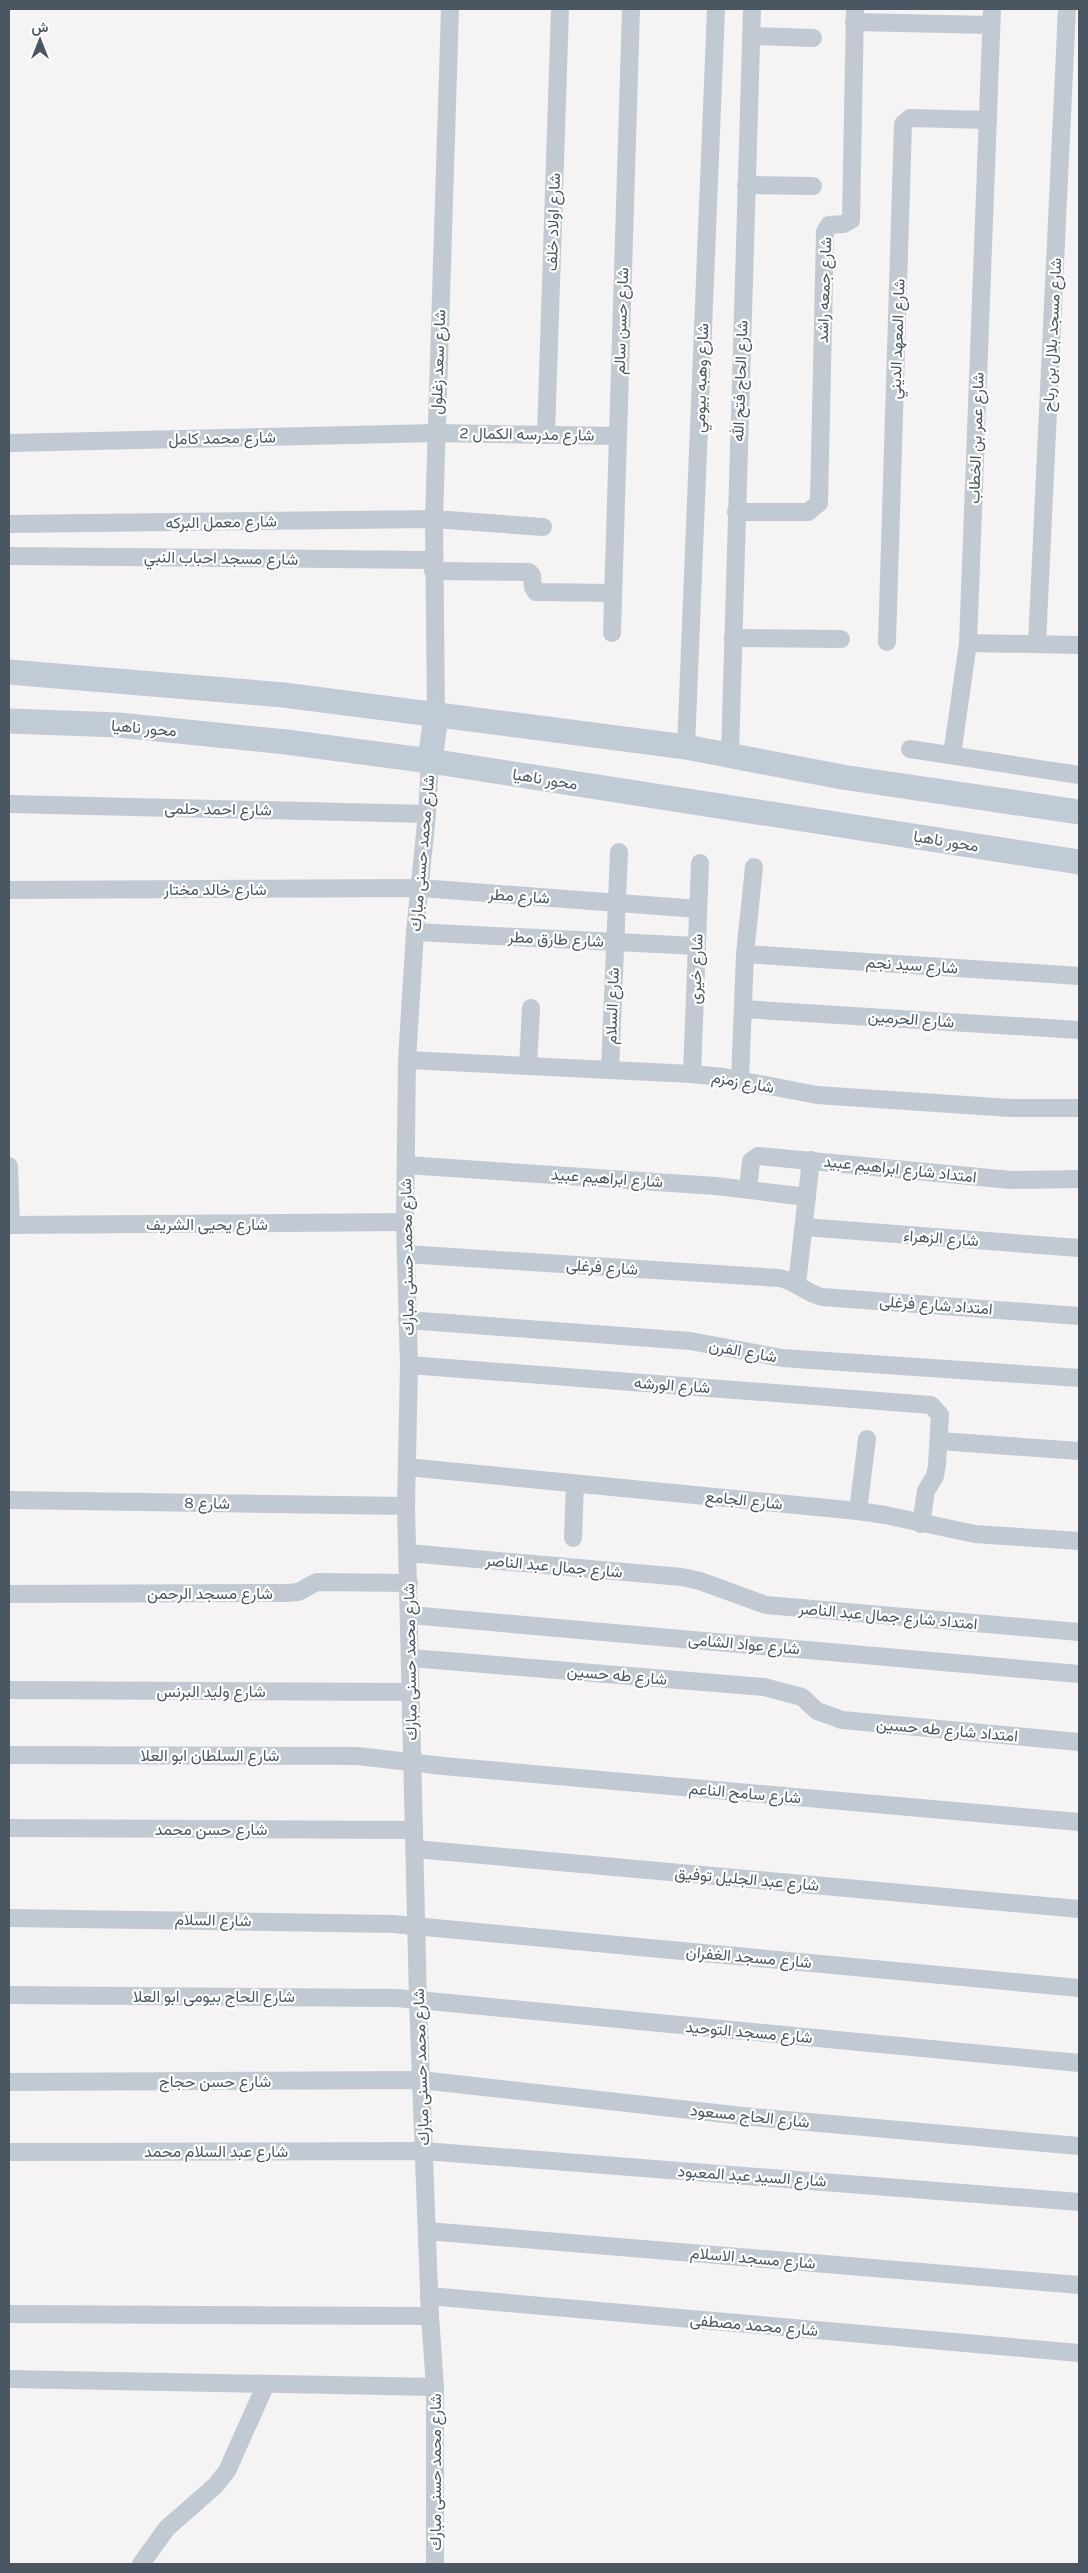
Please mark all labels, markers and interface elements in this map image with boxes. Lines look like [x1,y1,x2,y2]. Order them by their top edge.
north arrow [15,15,65,65]
text: ش [32,19,49,36]
street label: شارع اولاد خلف [542,173,566,271]
street label: شارع جمعه راشد [813,237,837,344]
street label: شارع مسجد بلال بن رباح [1038,257,1068,413]
street label: شارع حسن سالم [610,267,634,375]
street label: شارع المعهد الديني [885,278,913,400]
street label: شارع سعد زغلول [427,309,451,415]
street label: شارع الحاج فتح الله [728,320,754,442]
street label: شارع وهبه بيومي [690,323,716,433]
street label: شارع عمر بن الخطاب [964,372,990,504]
street label: شارع مدرسه الكمال 2 [459,423,595,447]
street label: شارع محمد كامل [168,428,276,450]
street label: شارع معمل البركه [165,512,277,534]
street label: شارع مسجد احباب النبي [144,547,298,573]
street label: محور ناهيا [110,716,178,741]
street label: محور ناهيا [511,764,579,795]
street label: شارع محمد حسنى مبارك [406,774,440,932]
street label: شارع احمد حلمى [164,799,272,821]
street label: محور ناهيا [912,826,980,857]
street label: شارع خالد مختار [162,880,267,901]
street label: شارع مطر [487,884,550,910]
street label: شارع طارق مطر [506,927,604,953]
street label: شارع خيرى [685,933,709,1005]
street label: شارع سيد نجم [865,952,959,980]
street label: شارع السلام [601,967,625,1045]
street label: شارع الحرمين [867,1007,955,1033]
street label: شارع زمزم [710,1067,776,1099]
street label: امتداد شارع ابراهيم عبيد [822,1152,978,1188]
street label: شارع ابراهيم عبيد [550,1165,664,1193]
street label: شارع محمد حسنى مبارك [396,1178,420,1336]
street label: شارع يحيى الشريف [146,1215,268,1236]
street label: شارع الزهراء [902,1226,979,1252]
street label: شارع فرغلى [565,1255,639,1281]
street label: امتداد شارع فرغلى [878,1292,993,1320]
street label: شارع الفرن [707,1336,779,1368]
street label: شارع الورشه [633,1373,711,1399]
street label: شارع الجامع [704,1486,784,1515]
street label: شارع 8 [184,1493,230,1515]
street label: شارع جمال عبد الناصر [483,1550,623,1583]
street label: شارع محمد حسنى مبارك [399,1583,423,1741]
street label: شارع مسجد الرحمن [147,1584,273,1605]
street label: امتداد شارع جمال عبد الناصر [797,1599,978,1635]
street label: شارع عواد الشامى [687,1630,801,1660]
street label: شارع طه حسين [566,1661,668,1691]
street label: شارع وليد البرنس [156,1682,266,1703]
street label: امتداد شارع طه حسين [875,1714,1019,1748]
street label: شارع السلطان ابو العلا [141,1746,279,1767]
street label: شارع سامح الناعم [688,1779,802,1809]
street label: شارع حسن محمد [155,1820,267,1841]
street label: شارع عبد الجليل توفيق [674,1863,820,1897]
street label: شارع السلام [174,1910,252,1932]
street label: شارع مسجد الغفران [685,1942,813,1974]
street label: شارع الحاج بيومى ابو العلا [133,1987,295,2008]
street label: شارع محمد حسنى مبارك [409,1988,435,2146]
street label: شارع مسجد التوحيد [685,2017,813,2049]
street label: شارع حسن حجاج [159,2072,271,2093]
street label: شارع الحاج مسعود [689,2100,811,2134]
street label: شارع عبد السلام محمد [144,2142,288,2163]
street label: شارع السيد عبد المعبود [677,2161,827,2193]
street label: شارع مسجد الاسلام [689,2243,816,2275]
street label: شارع محمد مصطفى [689,2310,819,2342]
street label: شارع محمد حسنى مبارك [426,2393,447,2551]

